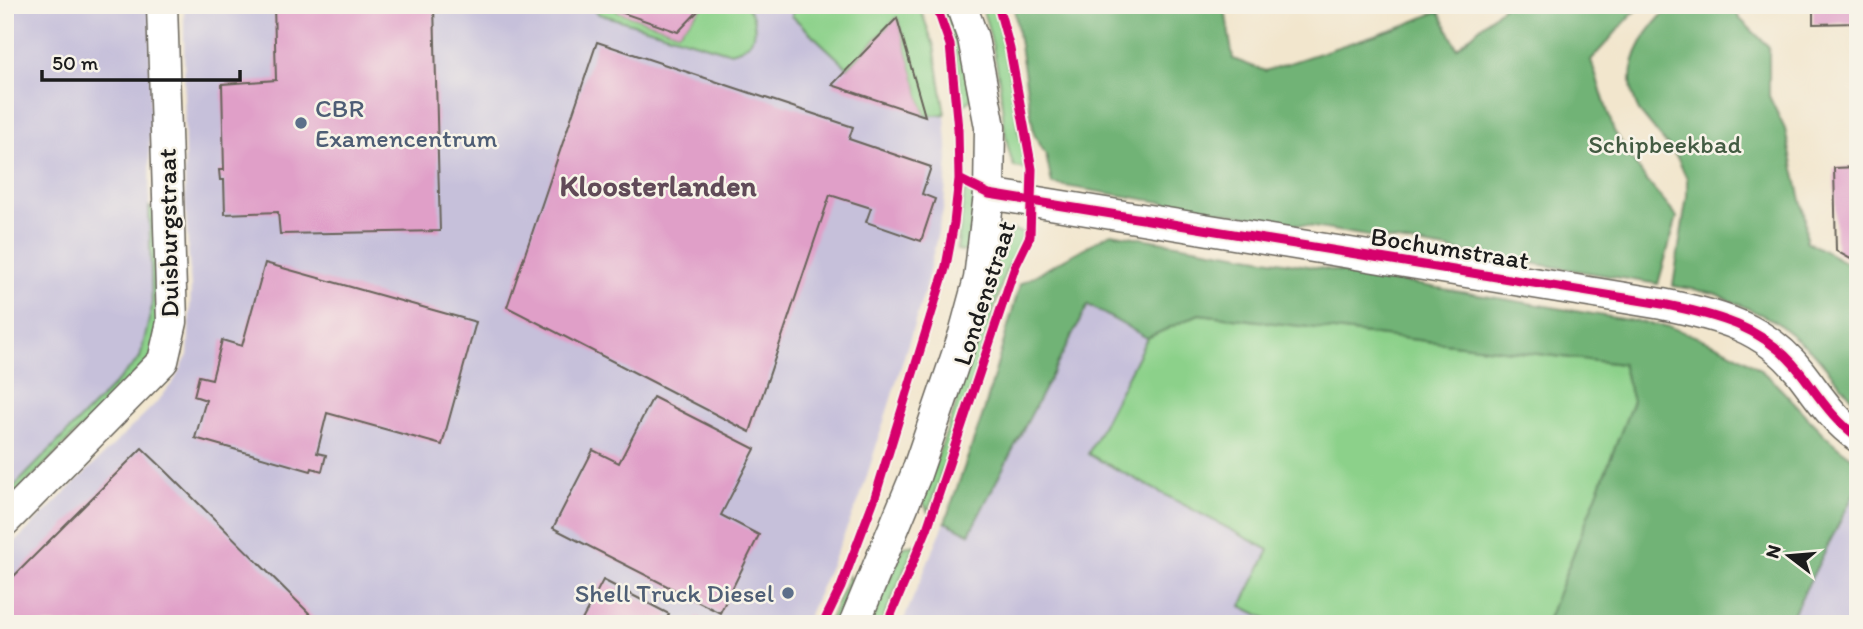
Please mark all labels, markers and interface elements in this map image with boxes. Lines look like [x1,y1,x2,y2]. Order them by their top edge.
scale bar [42,38,240,82]
text: 50 m [52,50,99,75]
place label: CBR Examencentrum [315,92,497,154]
marker: CBR Examencentrum [293,115,309,131]
park label: Schipbeekbad [1588,128,1742,160]
street label: Duisburgstraat [151,148,185,318]
district label: Kloosterlanden [559,167,758,204]
street label: Londenstraat [946,216,1023,369]
street label: Bochumstraat [1368,220,1532,276]
north arrow [1755,520,1825,590]
text: N [1760,542,1786,561]
place label: Shell Truck Diesel [575,577,774,609]
marker: Shell Truck Diesel [780,585,796,601]

